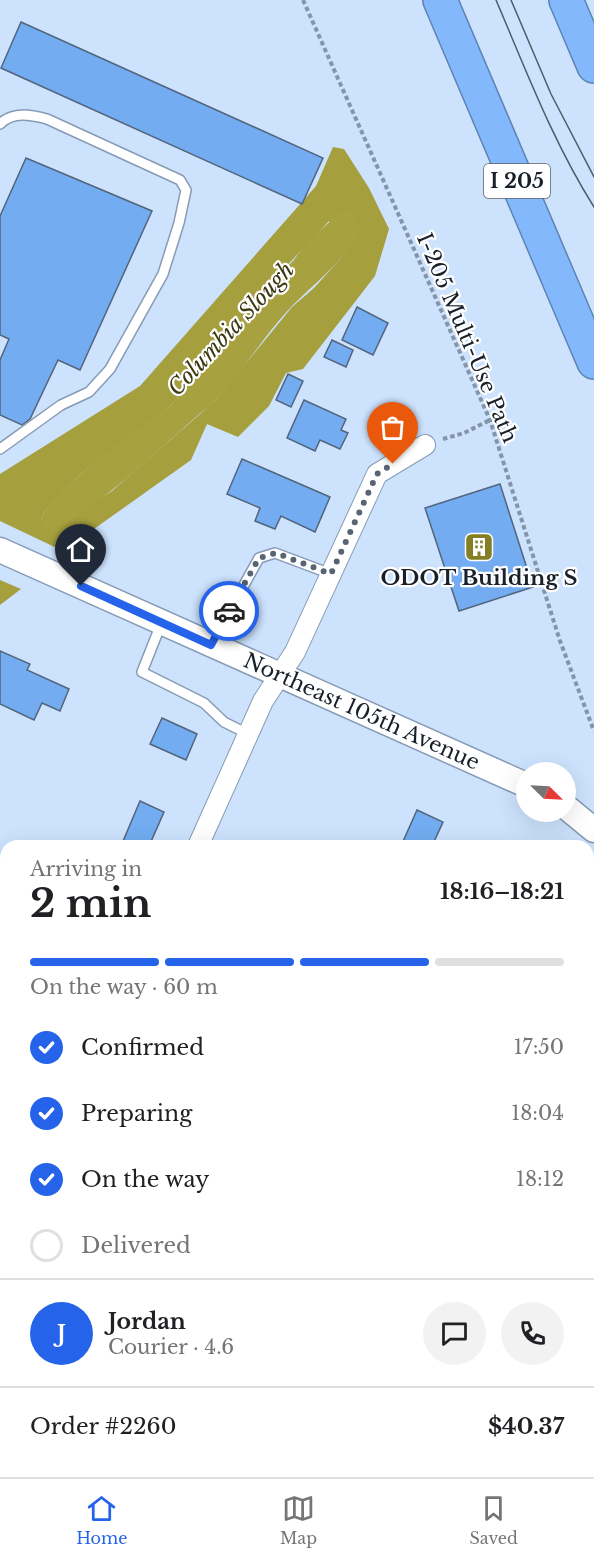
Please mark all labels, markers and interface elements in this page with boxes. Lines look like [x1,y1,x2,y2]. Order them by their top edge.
road number: I 205 [484,164,550,198]
street label: I-205 Multi-Use Path [411,229,523,447]
water label: Columbia Slough [162,257,300,401]
pin [367,402,418,464]
icon: bag [376,411,409,444]
pin [55,524,106,586]
building icon: ODOT Building S [463,531,495,563]
icon: home [64,533,97,566]
place label: ODOT Building S [381,565,577,591]
courier [199,581,259,641]
icon: car [213,595,246,628]
street label: Northeast 105th Avenue [240,648,484,776]
north arrow [516,762,576,822]
map controls [516,762,576,822]
text: Arriving in [30,857,142,881]
text: 18:16–18:21 [440,878,564,905]
text: 2 min [30,879,151,928]
text: On the way · 60 m [30,975,218,999]
icon: check [30,1031,63,1064]
text: Confirmed [81,1034,204,1061]
text: 17:50 [514,1035,564,1059]
icon: check [30,1097,63,1130]
text: Preparing [81,1100,192,1127]
text: 18:04 [511,1101,564,1125]
icon: check [30,1163,63,1196]
text: On the way [81,1166,209,1193]
text: 18:12 [516,1167,564,1191]
text: Delivered [81,1232,191,1259]
button: chat [423,1302,486,1365]
button: phone [501,1302,564,1365]
text: Jordan [108,1308,186,1335]
text: J [57,1320,66,1347]
text: Courier · 4.6 [108,1335,234,1359]
text: Order #2260 [30,1413,176,1440]
text: $40.37 [488,1413,564,1440]
tab: Home [76,1492,127,1548]
tab: Map [280,1492,317,1548]
tab: Saved [470,1492,518,1548]

